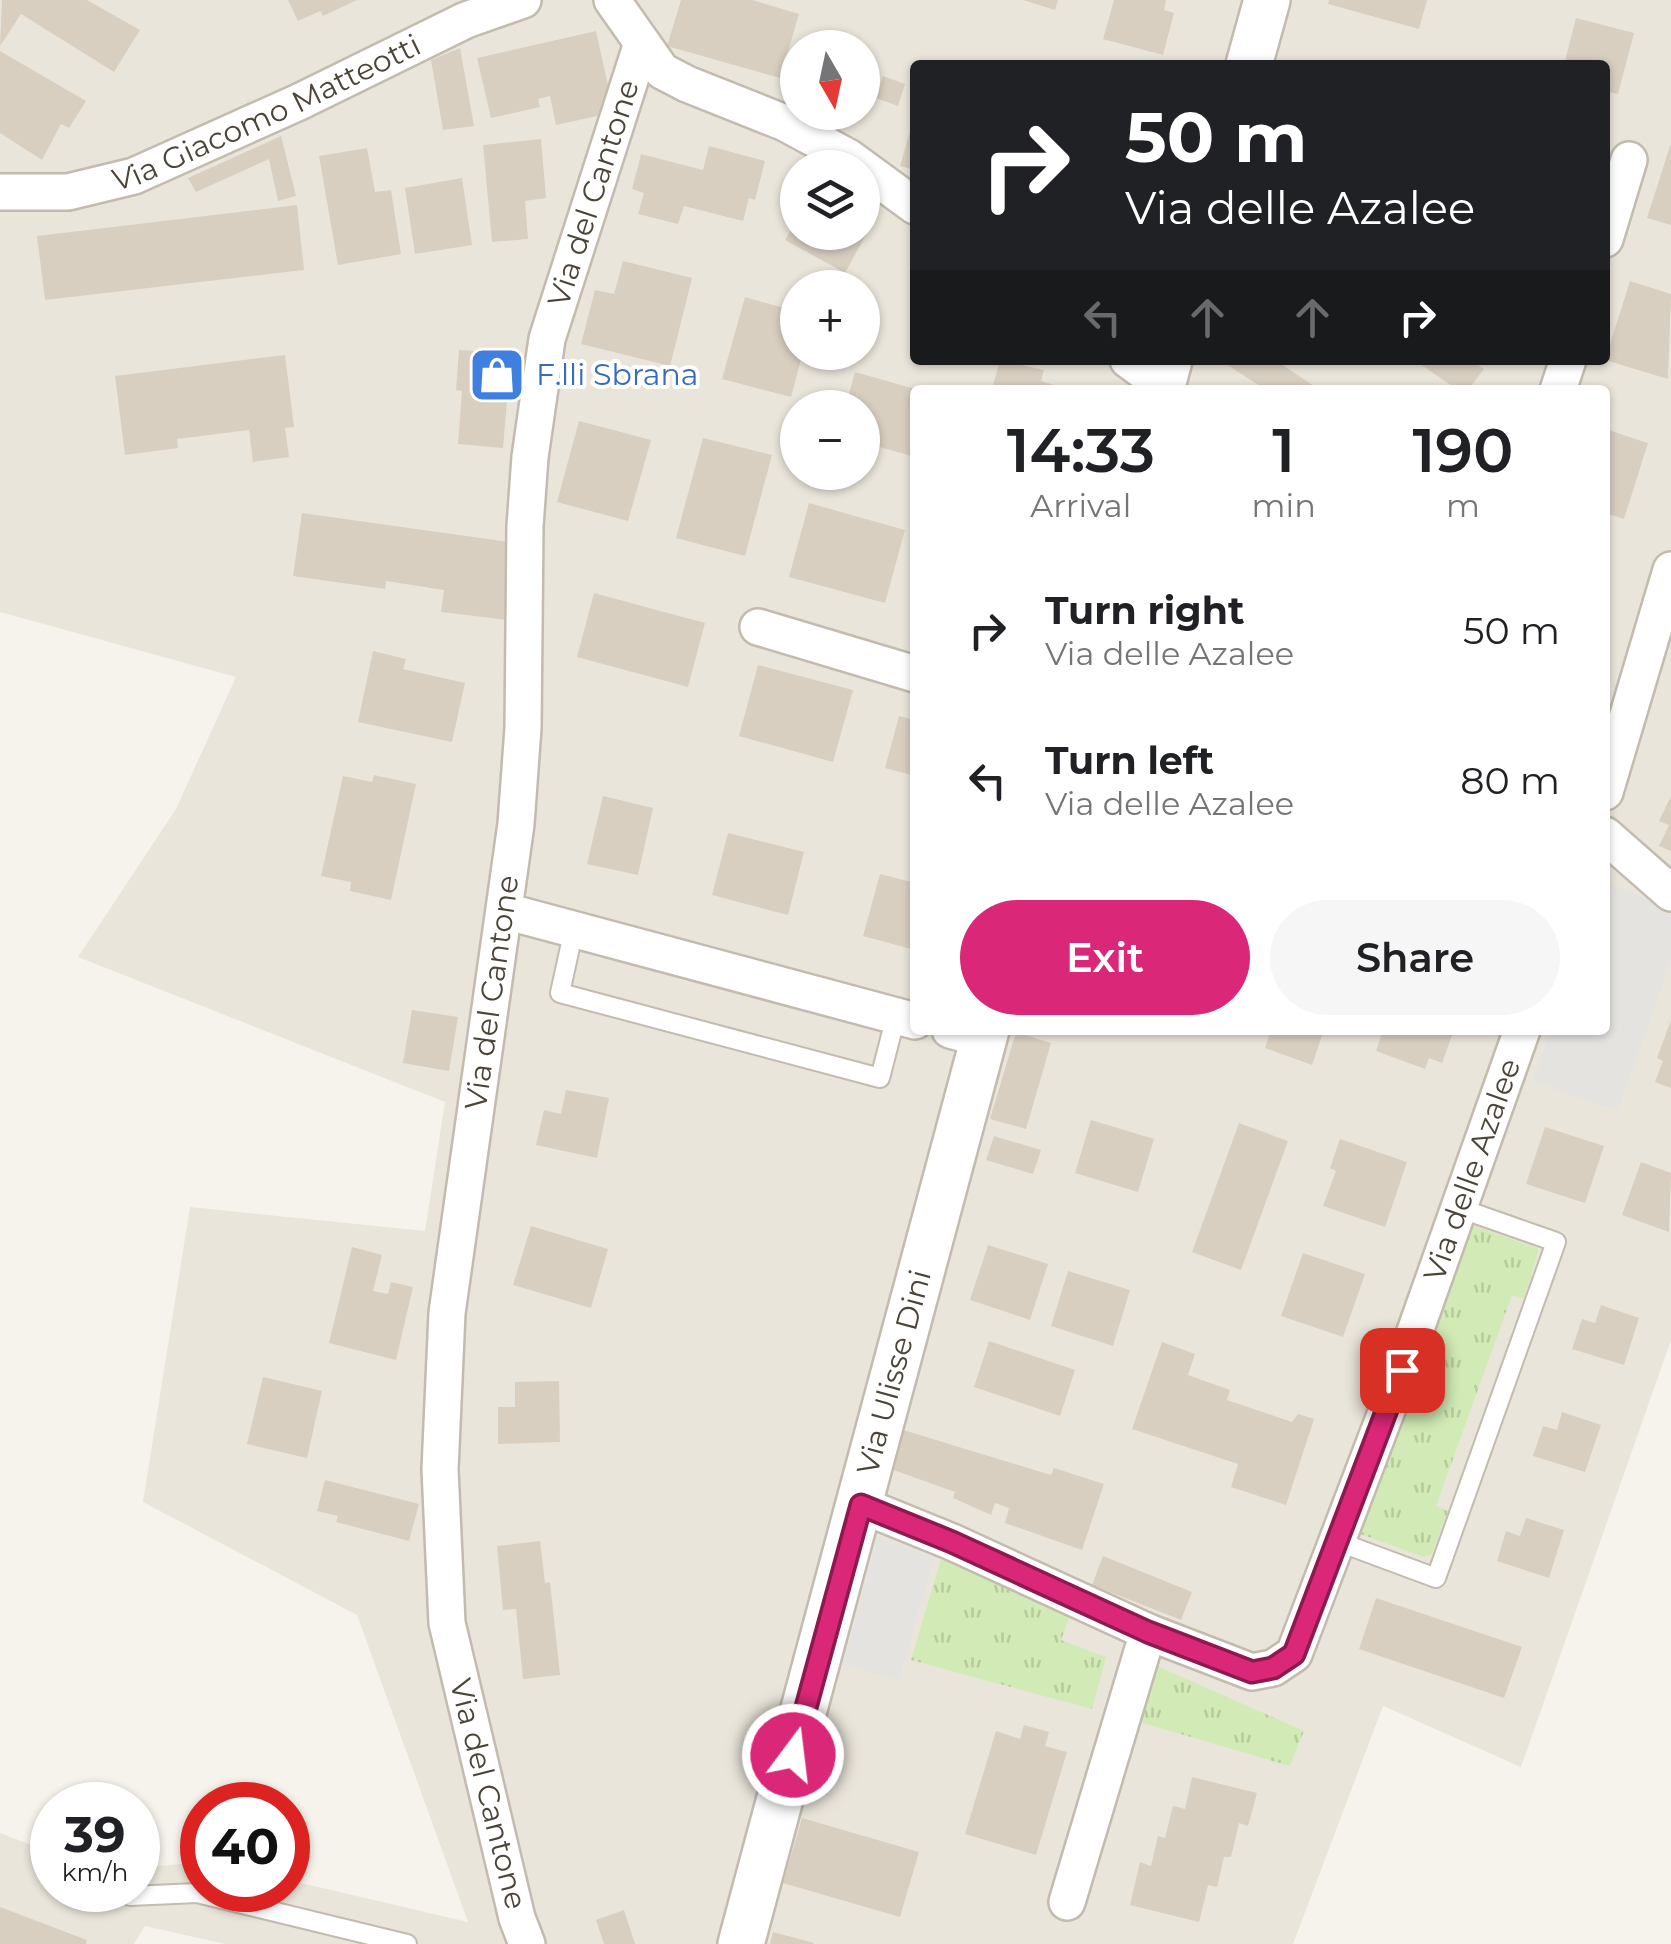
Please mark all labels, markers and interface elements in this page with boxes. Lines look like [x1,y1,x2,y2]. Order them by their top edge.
street label: Via Giacomo Matteotti [108,26,426,199]
north arrow [780,30,880,130]
map controls [780,30,880,490]
street label: Via del Cantone [540,75,647,311]
text: 50 m [1125,94,1307,180]
icon: right [960,100,1090,230]
button: layers [780,150,880,250]
text: Via delle Azalee [1125,180,1475,235]
button: + [780,270,880,370]
icon: left [1075,290,1130,345]
icon: ahead [1180,290,1235,345]
icon: ahead [1285,290,1340,345]
icon: right [1390,290,1445,345]
shop icon: F.lli Sbrana [467,345,527,405]
place label: F.lli Sbrana [536,356,698,393]
button: − [780,390,880,490]
text: 14:33 [1007,414,1155,487]
text: 1 [1272,414,1295,487]
text: 190 [1412,414,1513,487]
text: Arrival [1030,486,1131,525]
text: min [1252,486,1316,525]
text: m [1446,486,1480,525]
text: Turn right [1045,587,1244,634]
icon: right [960,603,1015,658]
text: 50 m [1463,607,1560,654]
text: Via delle Azalee [1045,634,1294,673]
text: Turn left [1045,737,1214,784]
icon: left [960,753,1015,808]
text: 80 m [1460,757,1560,804]
text: Via delle Azalee [1045,784,1294,823]
street label: Via del Cantone [457,873,527,1112]
button: Exit [960,900,1250,1015]
button: Share [1270,900,1560,1015]
street label: Via delle Azalee [1415,1053,1528,1286]
street label: Via Ulisse Dini [849,1266,939,1479]
pin [1360,1328,1445,1413]
icon: arrive [1375,1343,1430,1398]
street label: Via del Cantone [442,1675,535,1913]
position arrow [741,1703,845,1807]
speed limit sign: 40 [180,1782,310,1912]
text: 39 [64,1804,126,1865]
text: km/h [62,1857,128,1887]

